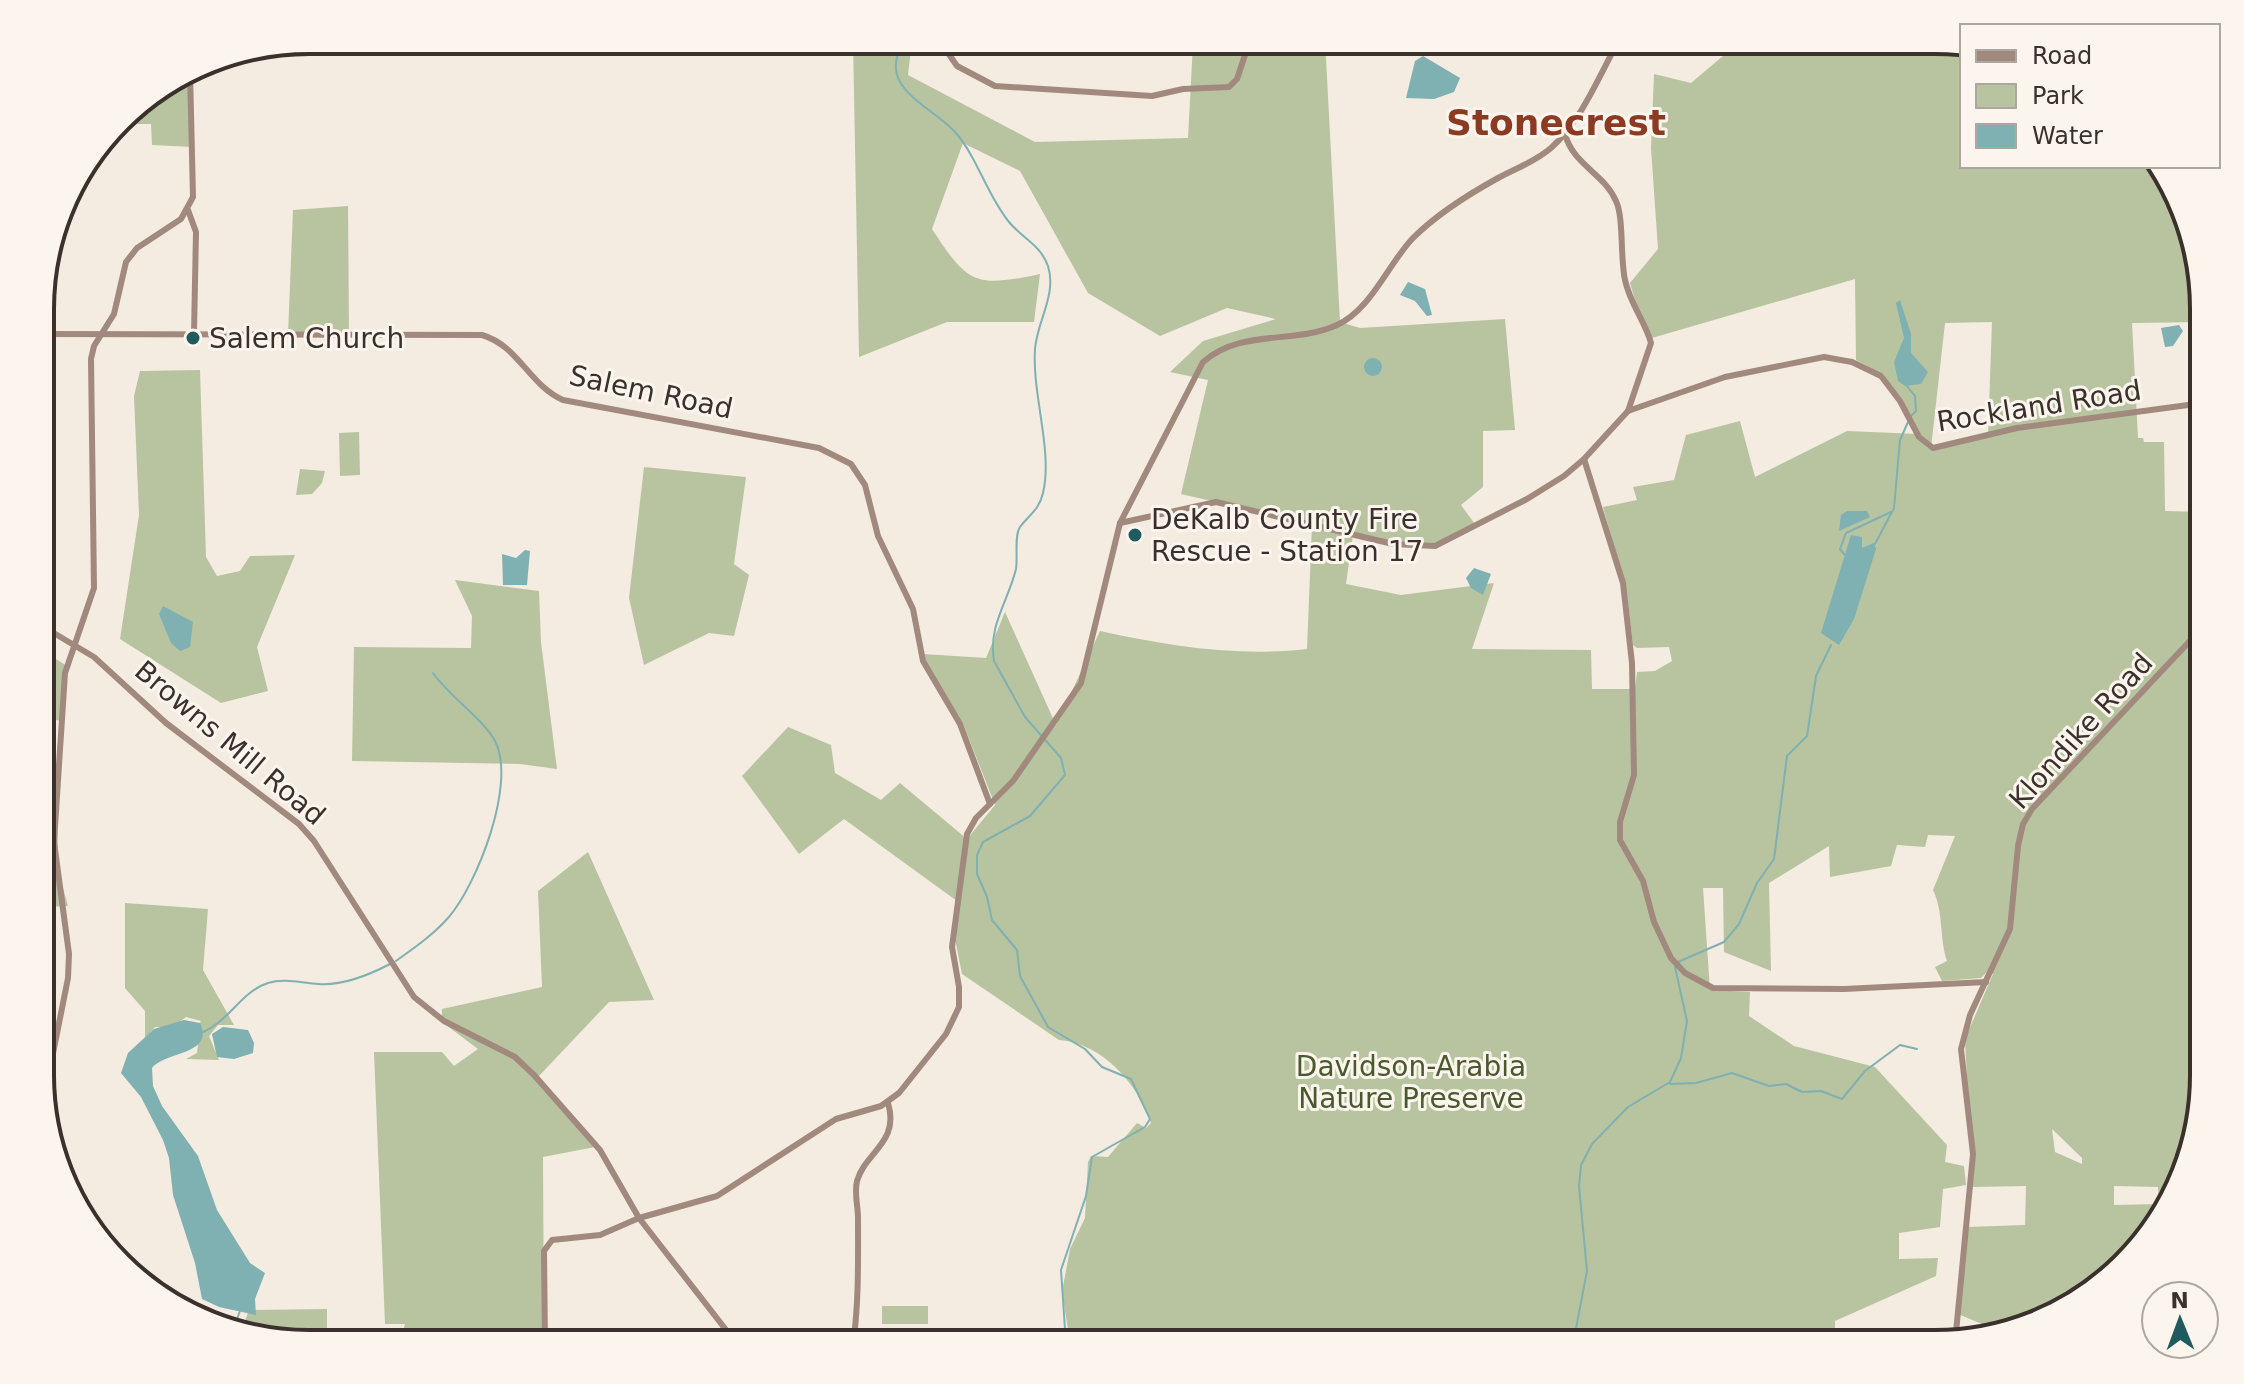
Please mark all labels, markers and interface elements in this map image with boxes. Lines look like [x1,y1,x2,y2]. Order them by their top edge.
legend [1960,24,2220,168]
text: Road [2032,42,2092,70]
text: Park [2032,82,2084,110]
district label: Stonecrest [1446,102,1666,143]
text: Water [2032,122,2103,150]
place label: Salem Church [209,322,404,355]
marker: Salem Church [184,329,202,347]
street label: Salem Road [566,359,736,425]
street label: Rockland Road [1934,374,2144,438]
place label: DeKalb County Fire Rescue - Station 17 [1151,503,1423,568]
marker: DeKalb County Fire Rescue - Station 17 [1126,526,1144,544]
street label: Klondike Road [2002,646,2160,816]
street label: Browns Mill Road [128,654,332,832]
park label: Davidson-Arabia Nature Preserve [1296,1050,1526,1115]
north arrow [2140,1280,2220,1360]
text: N [2170,1288,2189,1313]

